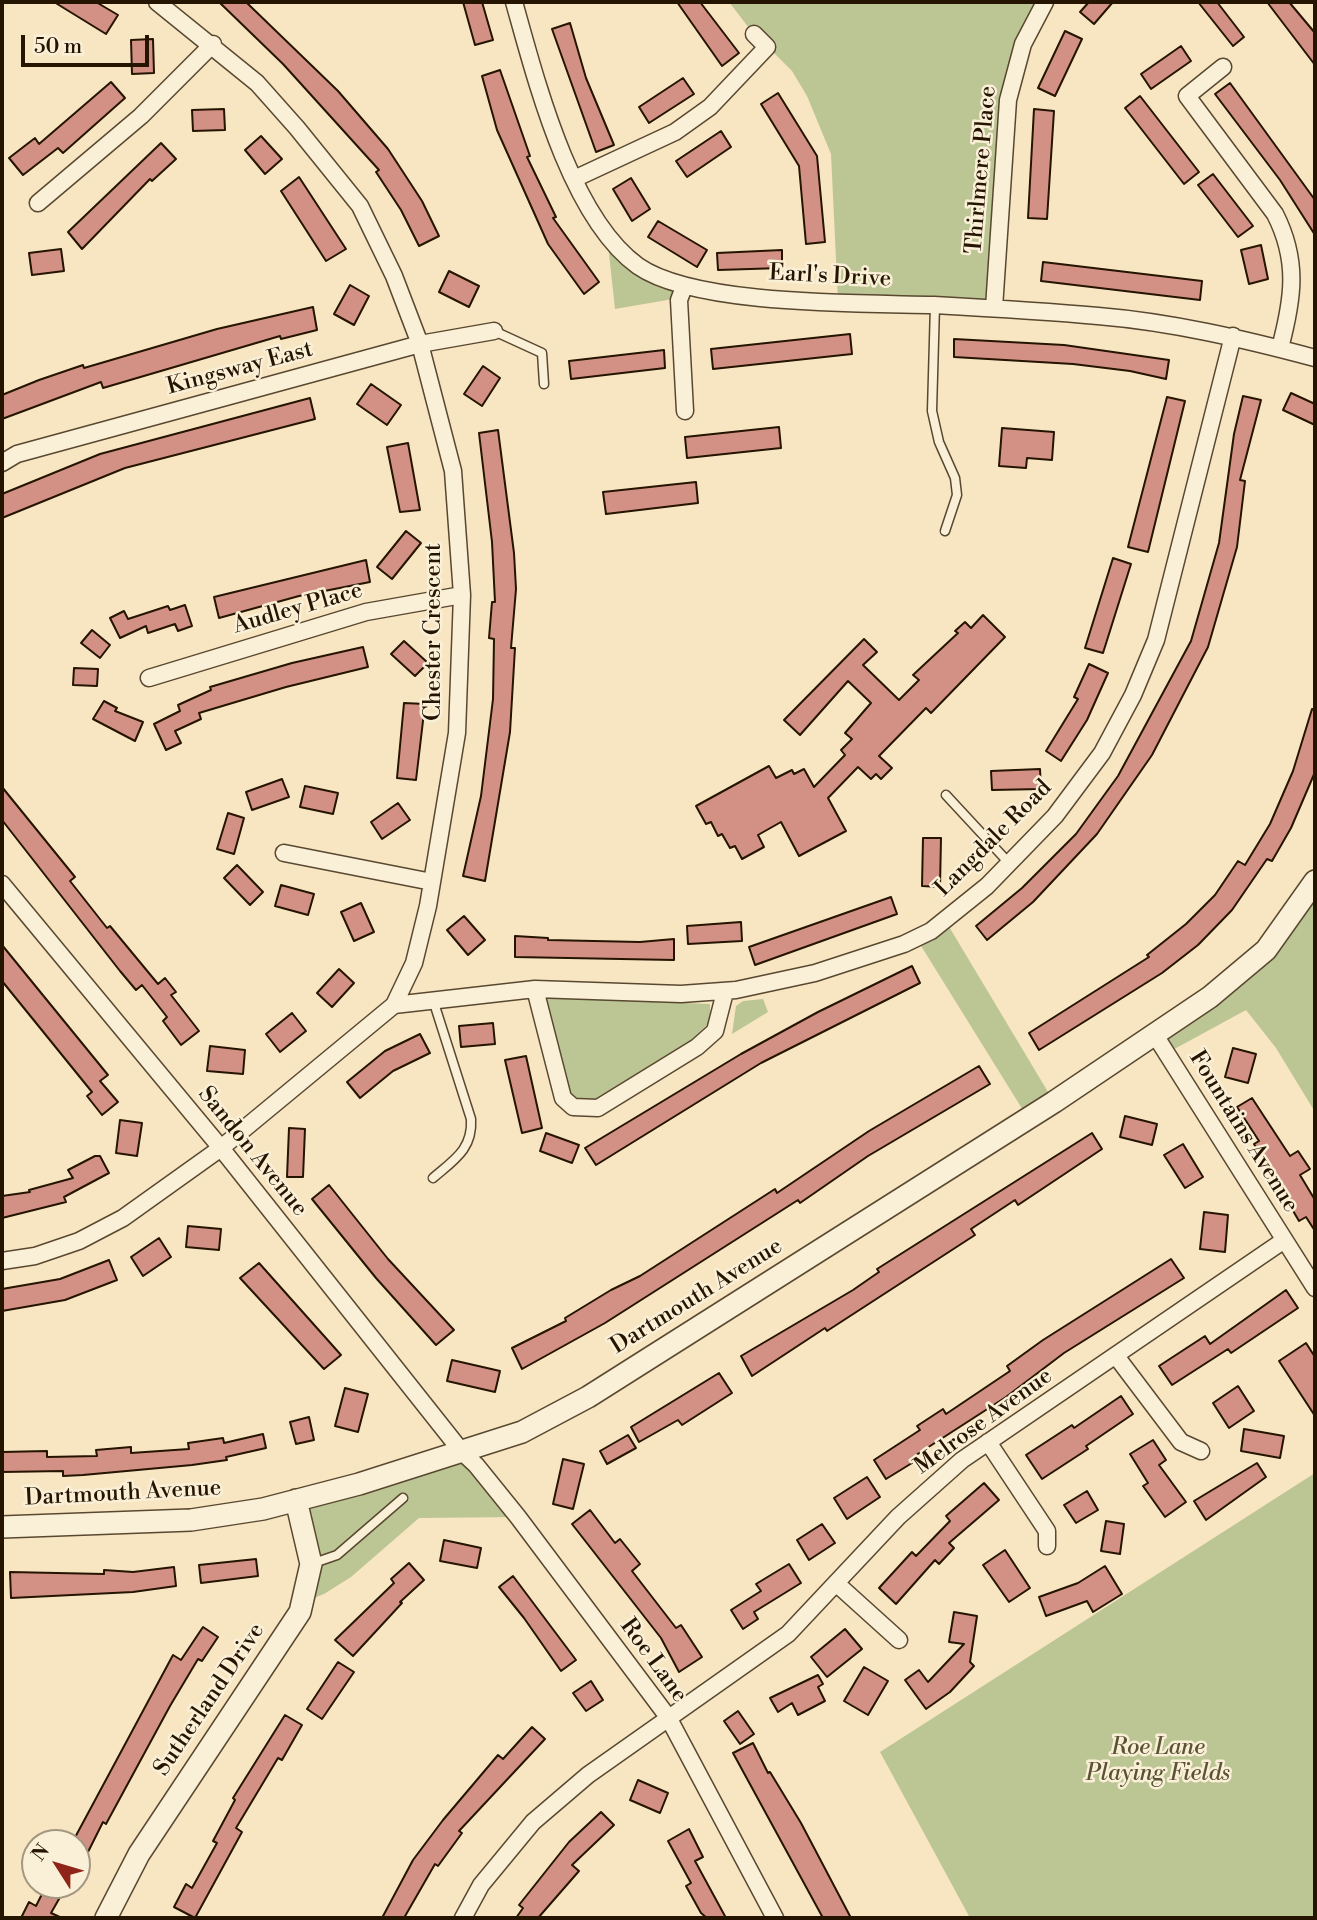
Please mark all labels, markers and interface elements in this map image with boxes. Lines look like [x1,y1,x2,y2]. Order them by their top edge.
scale bar [24,21,152,65]
text: 50 m [34,34,82,60]
street label: Thirlmere Place [961,85,1003,255]
street label: Earl's Drive [768,260,892,294]
street label: Kingsway East [164,336,316,402]
street label: Chester Crescent [420,543,448,721]
street label: Audley Place [230,577,366,641]
street label: Langdale Road [930,775,1058,903]
street label: Fountains Avenue [1182,1046,1304,1218]
street label: Sandon Avenue [191,1082,313,1222]
street label: Dartmouth Avenue [606,1233,788,1361]
street label: Melrose Avenue [910,1363,1058,1481]
street label: Dartmouth Avenue [24,1475,222,1513]
street label: Roe Lane [613,1614,693,1708]
street label: Sutherland Drive [149,1618,271,1782]
park label: Roe Lane Playing Fields [1086,1734,1230,1788]
north arrow [21,1829,91,1899]
text: N [27,1839,55,1866]

